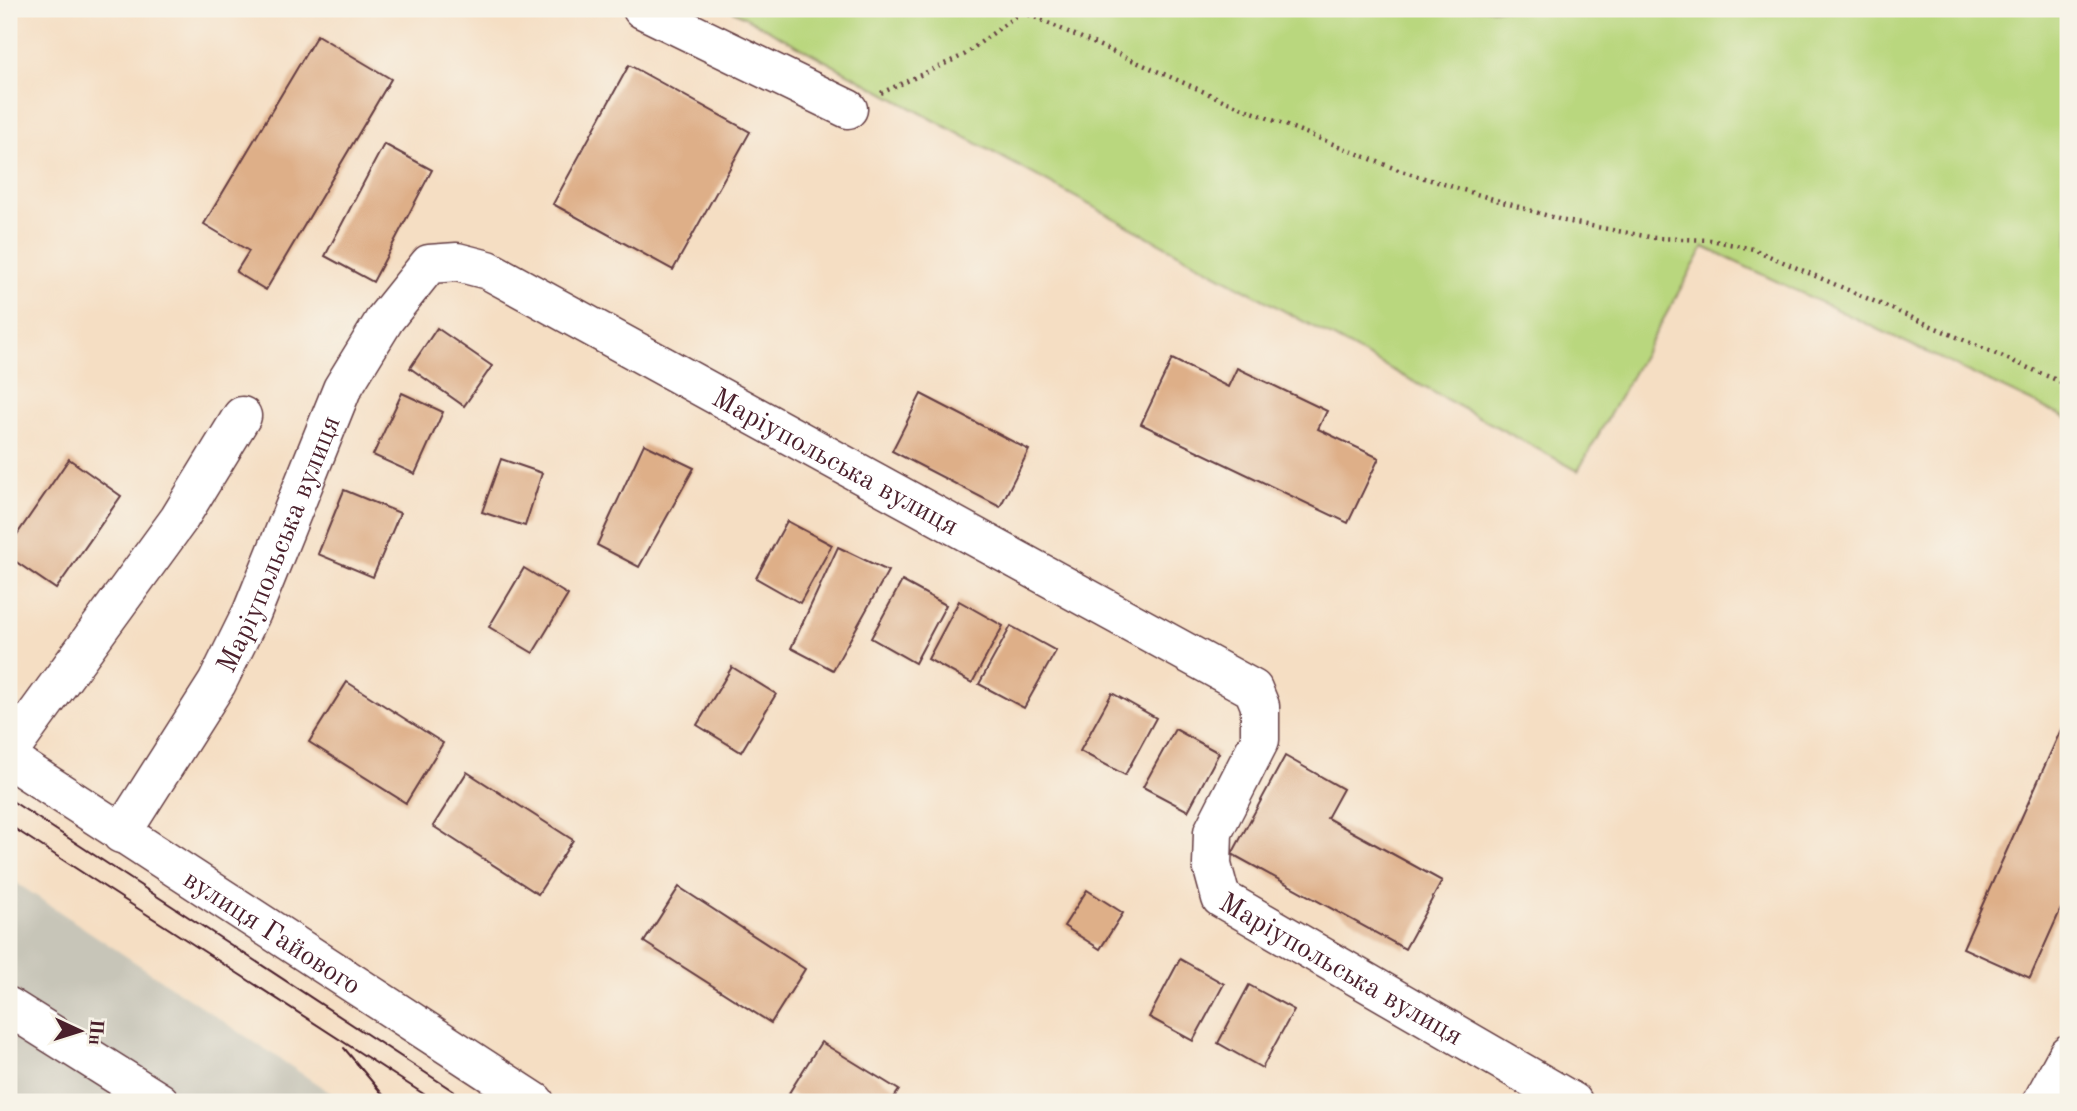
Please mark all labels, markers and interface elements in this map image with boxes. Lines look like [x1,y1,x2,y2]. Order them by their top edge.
street label: Маріупольська вулиця [707,385,962,542]
street label: Маріупольська вулиця [213,412,347,678]
street label: вулиця Гайового [178,866,365,1001]
street label: Маріупольська вулиця [1214,889,1467,1052]
north arrow [46,996,116,1066]
text: Пн [84,1018,105,1046]

